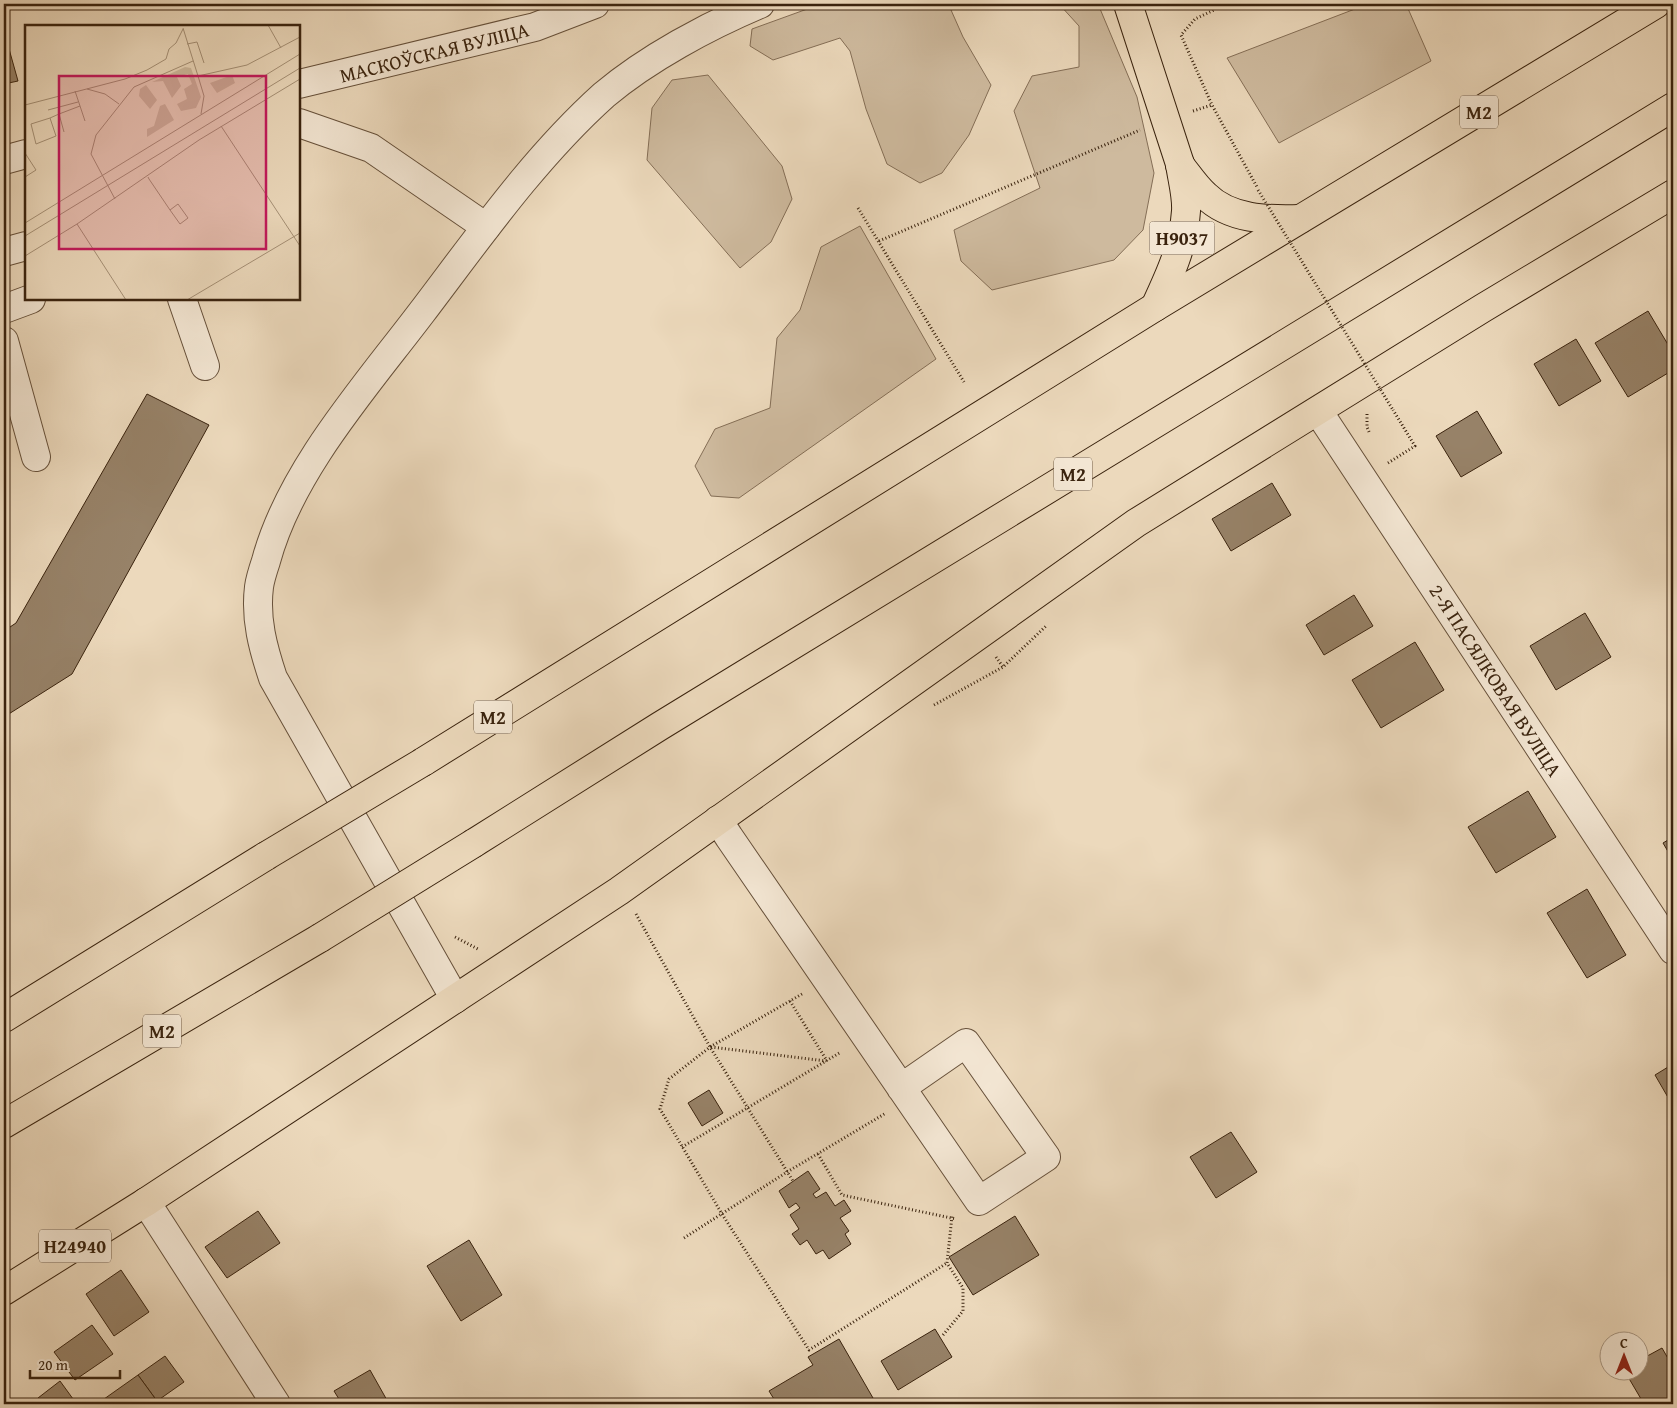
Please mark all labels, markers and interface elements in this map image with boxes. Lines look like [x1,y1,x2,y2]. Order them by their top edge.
street label: МАСКОЎСКАЯ ВУЛІЦА [336,14,532,90]
inset map [25,25,300,300]
road number: М2 [1460,95,1498,128]
road number: Н9037 [1150,222,1214,254]
road number: М2 [1054,458,1092,490]
street label: 2-Я ПАСЯЛКОВАЯ ВУЛІЦА [1423,578,1569,782]
road number: М2 [474,700,512,734]
road number: М2 [143,1014,181,1048]
road number: Н24940 [39,1230,111,1262]
north arrow [1600,1330,1650,1380]
text: С [1620,1333,1628,1353]
scale bar [30,1348,120,1380]
text: 20 m [38,1354,69,1375]

